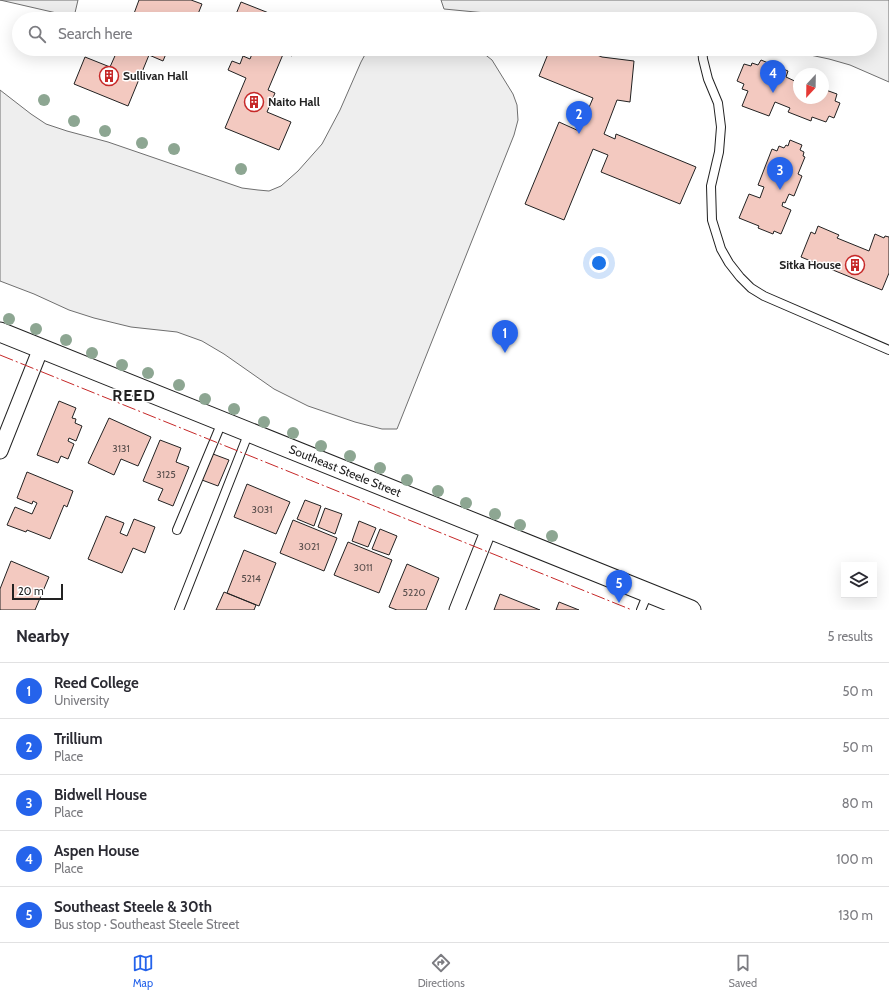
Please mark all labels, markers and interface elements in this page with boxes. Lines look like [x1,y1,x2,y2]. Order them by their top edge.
search box [12,12,877,56]
icon: search [26,23,48,45]
text: Search here [58,25,133,43]
pin: 4 [760,60,786,93]
building icon: Sullivan Hall [98,65,120,87]
place label: Sullivan Hall [123,68,188,83]
north arrow [793,68,829,104]
building icon: Naito Hall [243,91,265,113]
place label: Naito Hall [268,94,320,109]
pin: 2 [566,101,592,134]
pin: 3 [767,157,793,190]
your location [589,253,609,273]
building icon: Sitka House [844,254,866,276]
place label: Sitka House [779,257,841,272]
pin: 1 [492,320,518,353]
district label: REED [112,386,156,405]
street label: Southeast Steele Street [287,441,403,500]
house number: 3131 [112,442,130,455]
house number: 3125 [156,468,176,481]
house number: 3031 [251,503,273,516]
house number: 3021 [299,540,319,553]
house number: 3011 [354,561,372,574]
map controls [841,562,877,598]
button: layers [841,562,877,598]
pin: 5 [606,570,632,603]
house number: 5214 [241,572,261,585]
scale bar [12,582,63,601]
text: 20 m [18,584,44,598]
house number: 5220 [403,586,425,599]
text: Nearby [16,626,69,646]
text: 5 results [827,628,873,644]
text: Reed College [54,674,139,692]
text: 1 [27,683,31,699]
text: 50 m [843,683,873,699]
text: University [54,692,109,708]
text: Trillium [54,730,102,748]
text: 2 [26,739,32,755]
text: 50 m [843,739,873,755]
text: Place [54,748,83,764]
text: Bidwell House [54,786,147,804]
text: 3 [25,795,33,811]
text: 80 m [842,795,873,811]
text: Place [54,804,83,820]
text: Aspen House [54,842,139,860]
text: 4 [25,851,33,867]
text: 100 m [836,851,873,867]
text: Place [54,860,83,876]
text: Southeast Steele & 30th [54,898,212,916]
text: 5 [26,907,32,923]
text: 130 m [838,907,873,923]
text: Bus stop · Southeast Steele Street [54,916,239,932]
tab: Map [132,952,154,990]
tab: Directions [418,952,465,990]
tab: Saved [729,952,757,990]

